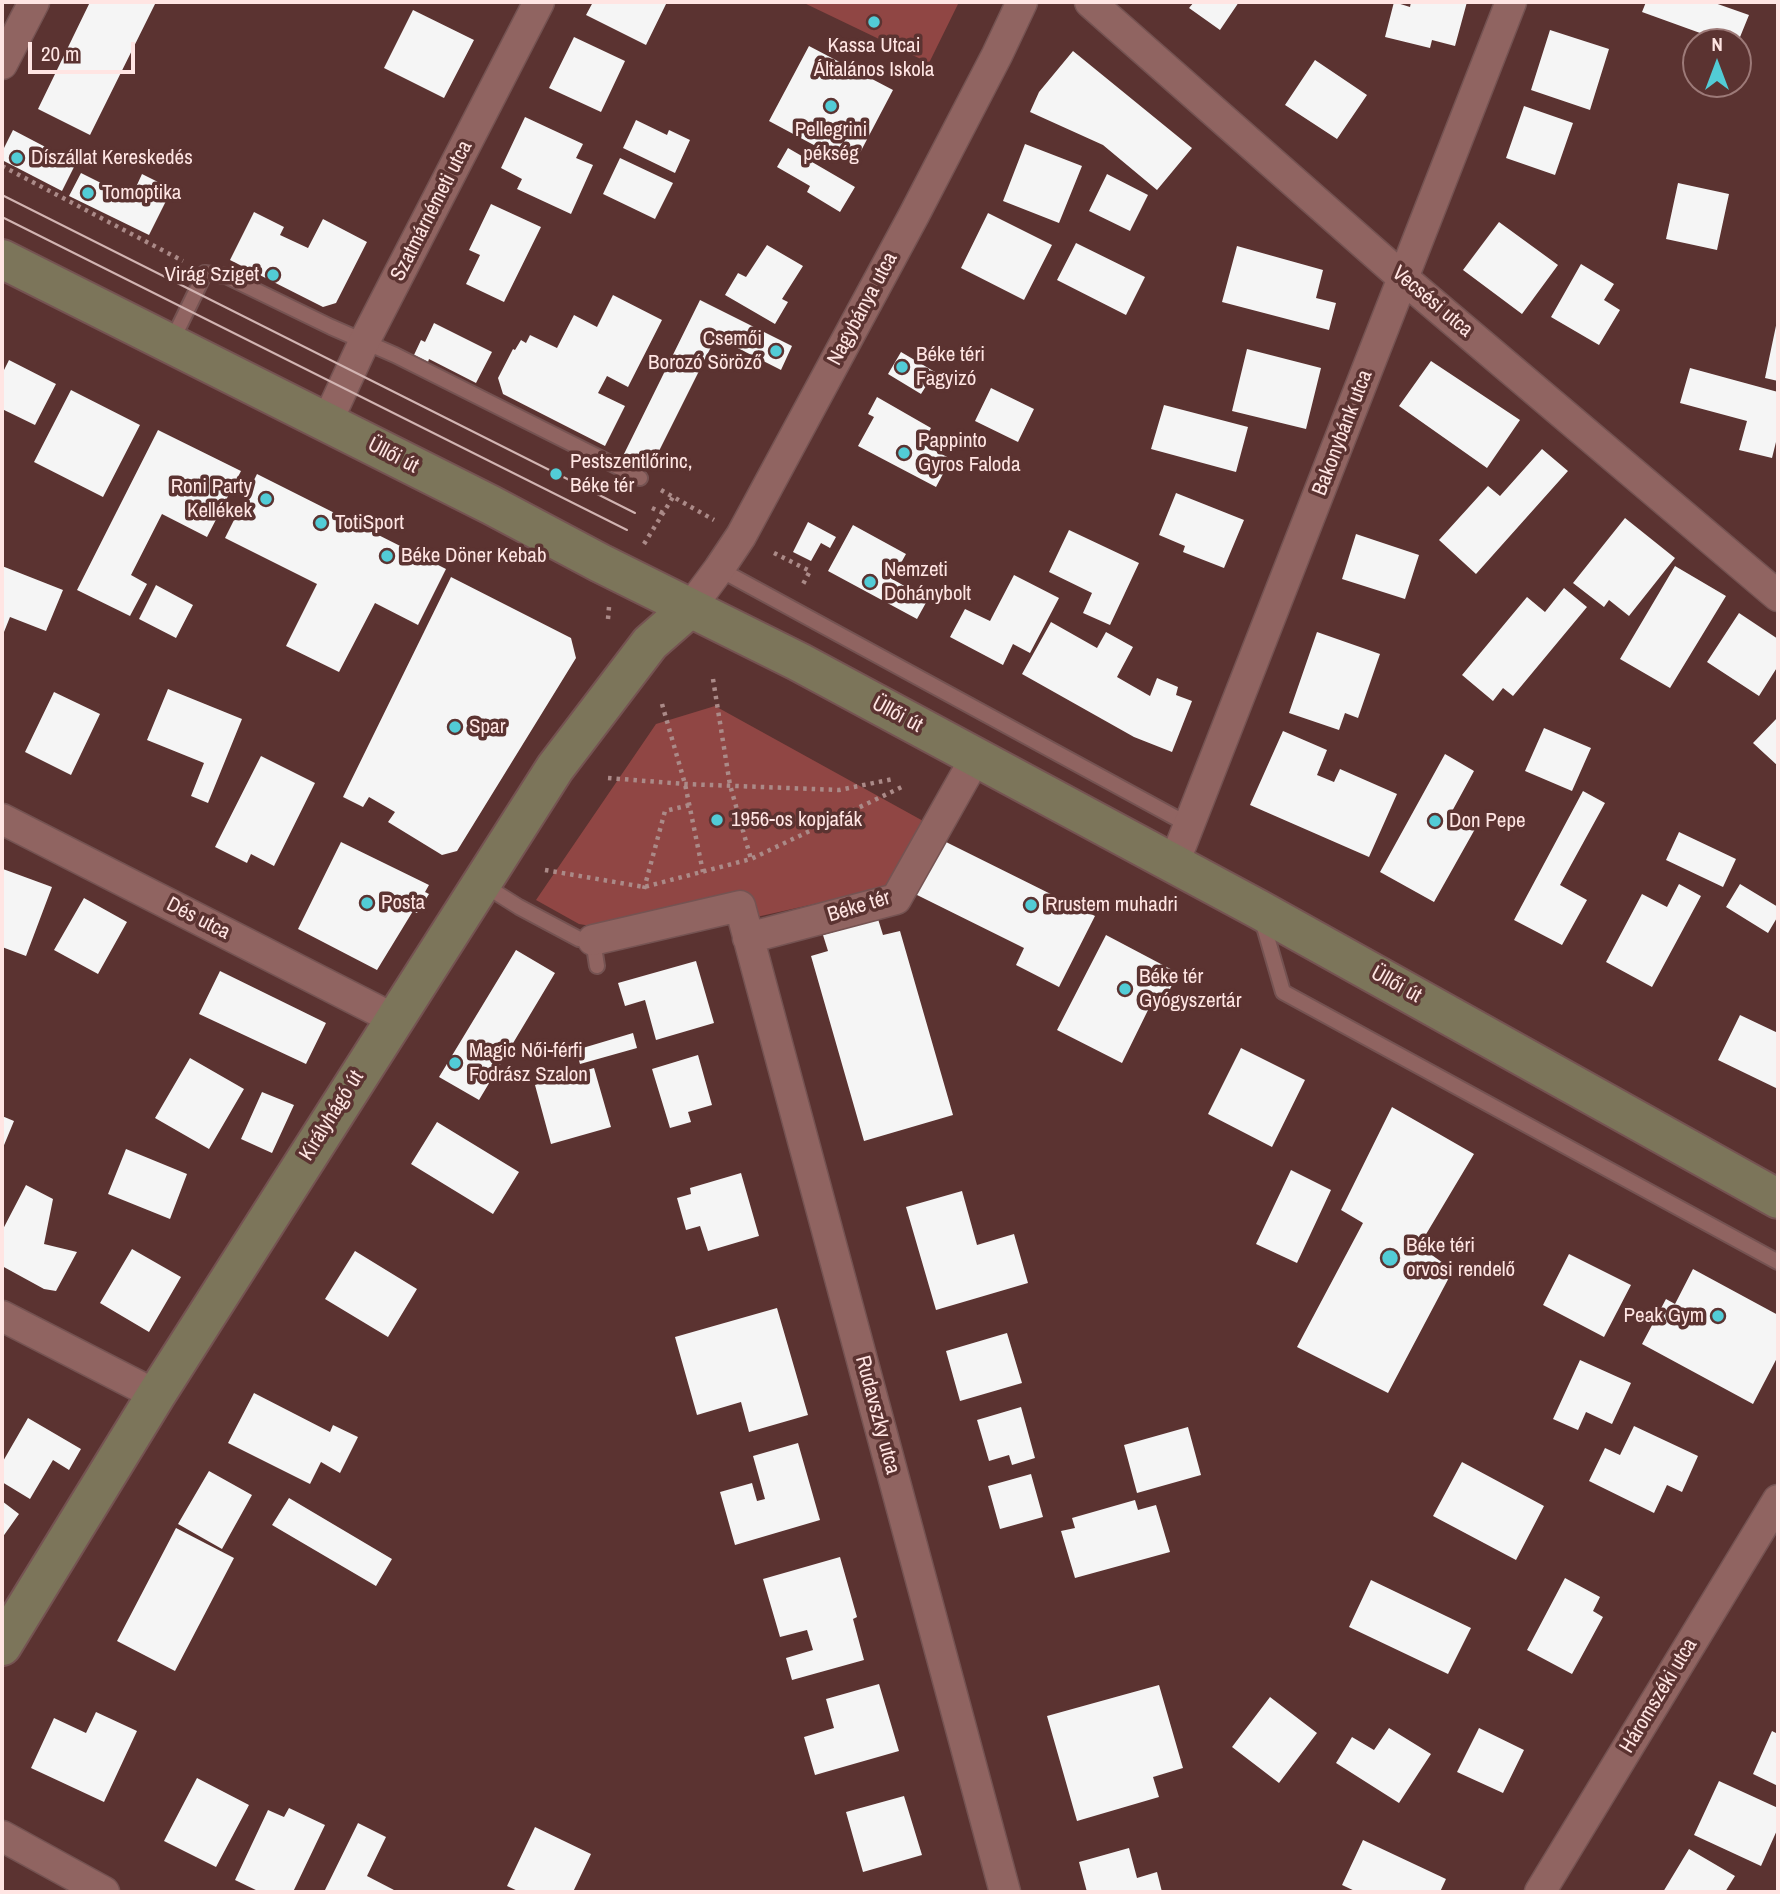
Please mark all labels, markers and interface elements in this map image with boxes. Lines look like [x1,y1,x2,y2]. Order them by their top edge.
marker: Kassa Utcai Általános Iskola [866,14,882,30]
scale bar [32,28,138,72]
north arrow [1682,28,1752,98]
text: N [1711,31,1723,57]
place label: Kassa Utcai Általános Iskola [814,33,934,83]
text: 20 m [41,39,79,68]
marker: Pellegrini pékség [823,98,839,114]
place label: Pellegrini pékség [795,117,867,167]
street label: Szatmárnémeti utca [386,137,478,285]
place label: Díszállat Kereskedés [31,145,193,171]
marker: Díszállat Kereskedés [9,150,25,166]
place label: Tomoptika [102,180,181,206]
marker: Tomoptika [80,185,96,201]
street label: Nagybánya utca [823,248,903,370]
street label: Vecsési utca [1386,261,1478,343]
place label: Virág Sziget [165,262,259,288]
marker: Virág Sziget [265,267,281,283]
place label: Csemői Borozó Söröző [648,326,762,376]
place label: Béke téri Fagyizó [916,342,985,392]
marker: Csemői Borozó Söröző [768,343,784,359]
marker: Béke téri Fagyizó [894,359,910,375]
street label: Bakonybánk utca [1308,367,1378,499]
place label: Pappinto Gyros Faloda [918,428,1021,478]
street label: Üllői út [363,433,423,479]
marker: Pappinto Gyros Faloda [896,445,912,461]
place label: Pestszentlőrinc, Béke tér [570,449,693,499]
marker: Pestszentlőrinc, Béke tér [548,466,564,482]
place label: Roni Party Kellékek [171,474,252,524]
marker: Roni Party Kellékek [258,491,274,507]
place label: TotiSport [335,510,404,536]
marker: TotiSport [313,515,329,531]
place label: Béke Döner Kebab [401,543,547,569]
marker: Béke Döner Kebab [379,548,395,564]
place label: Nemzeti Dohánybolt [884,557,971,607]
marker: Nemzeti Dohánybolt [862,574,878,590]
street label: Üllői út [867,691,927,739]
place label: Spar [469,714,505,740]
marker: Spar [447,719,463,735]
place label: 1956-os kopjafák [731,807,862,833]
place label: Don Pepe [1449,808,1526,834]
marker: 1956-os kopjafák [709,812,725,828]
marker: Don Pepe [1427,813,1443,829]
street label: Béke tér [825,886,893,928]
place label: Posta [381,890,425,916]
street label: Dés utca [162,892,234,946]
place label: Rrustem muhadri [1045,892,1178,918]
marker: Posta [359,895,375,911]
marker: Rrustem muhadri [1023,897,1039,913]
street label: Üllői út [1366,961,1426,1009]
place label: Béke tér Gyógyszertár [1139,964,1241,1014]
marker: Béke tér Gyógyszertár [1117,981,1133,997]
place label: Magic Női-férfi Fodrász Szalon [469,1038,588,1088]
marker: Magic Női-férfi Fodrász Szalon [447,1055,463,1071]
street label: Királyhágó út [294,1066,370,1166]
place label: Béke téri orvosi rendelő [1406,1233,1515,1283]
marker: Béke téri orvosi rendelő [1380,1248,1400,1268]
place label: Peak Gym [1624,1303,1704,1329]
marker: Peak Gym [1710,1308,1726,1324]
street label: Rudavszky utca [849,1353,905,1477]
street label: Háromszéki utca [1615,1634,1703,1758]

